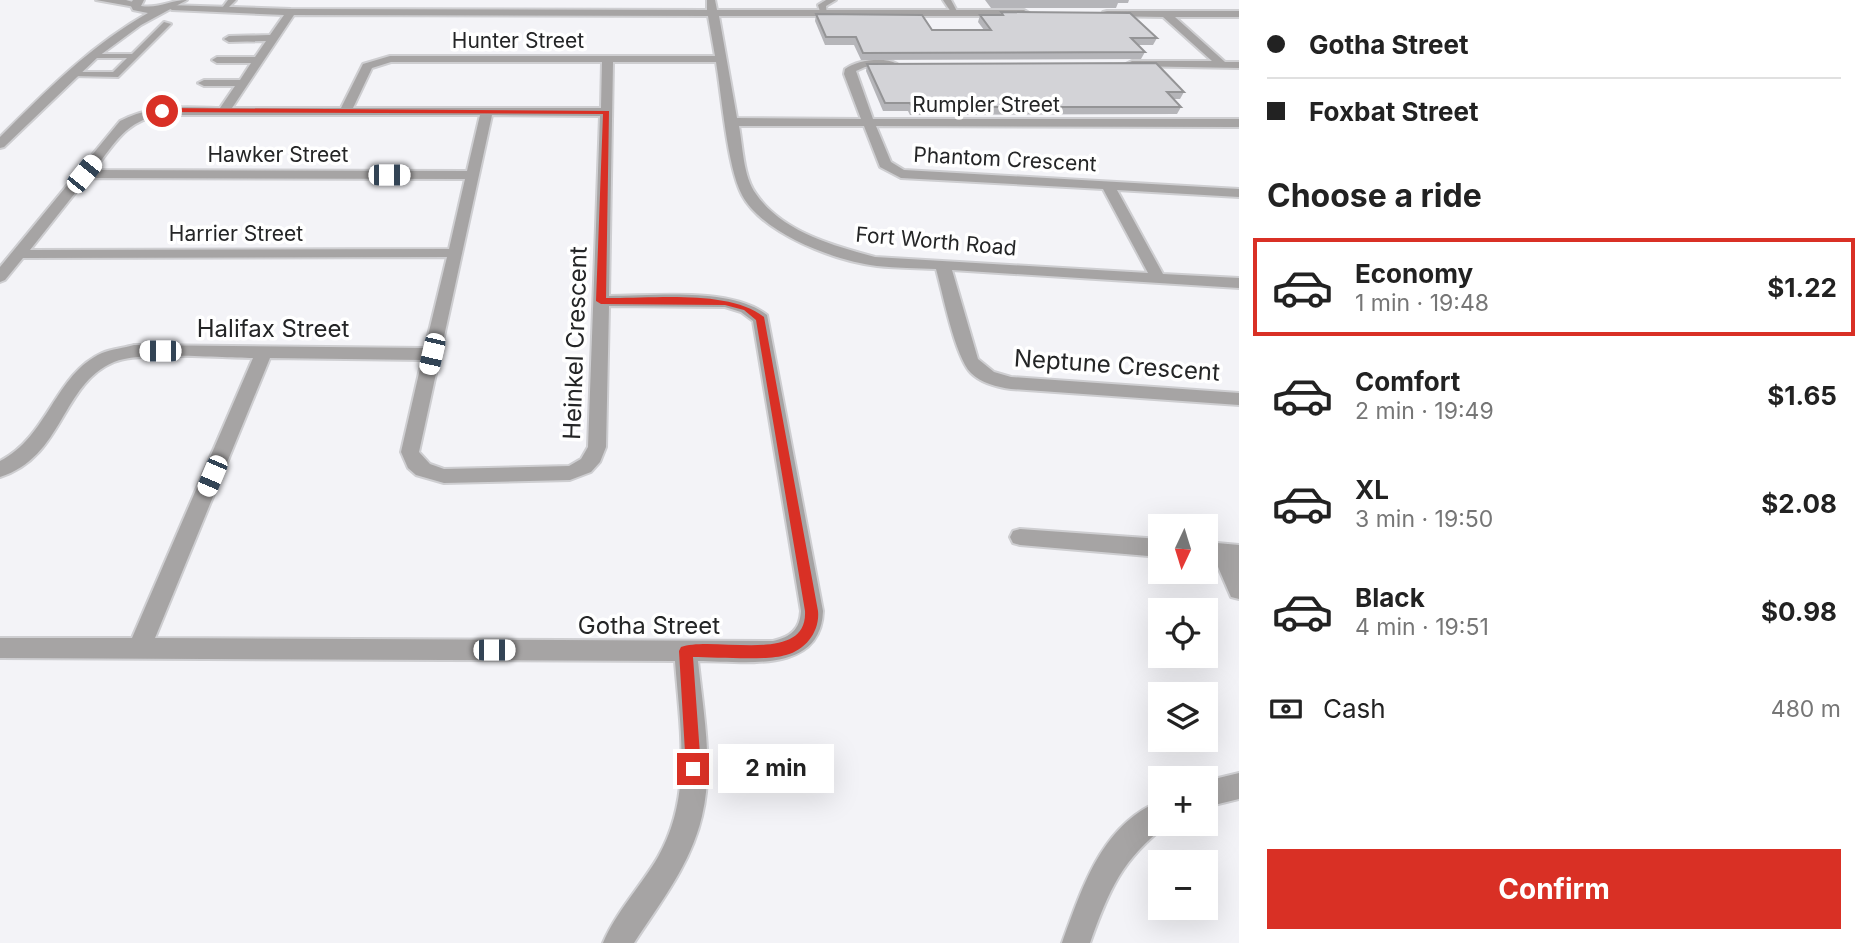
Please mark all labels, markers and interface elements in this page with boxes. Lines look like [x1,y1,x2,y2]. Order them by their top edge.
street label: Hunter Street [452,28,584,53]
text: Gotha Street [1309,29,1468,60]
street label: Rumpler Street [912,92,1060,117]
route start [146,95,178,127]
text: Foxbat Street [1309,96,1478,127]
street label: Hawker Street [208,142,349,167]
street label: Phantom Crescent [913,142,1097,176]
car [63,151,106,197]
car [369,165,411,186]
text: Choose a ride [1267,176,1482,215]
street label: Harrier Street [169,221,303,246]
street label: Fort Worth Road [854,222,1018,260]
street label: Heinkel Crescent [557,246,593,440]
icon: car [1271,256,1334,319]
text: Economy [1355,258,1473,289]
text: $1.22 [1767,272,1837,303]
text: 1 min · 19:48 [1355,289,1489,317]
street label: Halifax Street [197,314,349,343]
car [418,331,447,377]
car [140,341,182,362]
street label: Neptune Crescent [1013,343,1221,387]
icon: car [1271,364,1334,427]
text: Comfort [1355,366,1460,397]
text: $1.65 [1767,380,1837,411]
text: 2 min · 19:49 [1355,397,1494,425]
car [195,453,230,499]
icon: car [1271,472,1334,535]
text: XL [1355,474,1389,505]
text: $2.08 [1761,488,1837,519]
text: 3 min · 19:50 [1355,505,1493,533]
north arrow [1148,514,1218,584]
map controls [1148,514,1218,920]
icon: car [1271,580,1334,643]
text: Black [1355,582,1425,613]
text: $0.98 [1761,596,1837,627]
button: locate [1148,598,1218,668]
street label: Gotha Street [578,611,720,640]
text: 4 min · 19:51 [1355,613,1489,641]
car [474,640,516,661]
button: layers [1148,682,1218,752]
icon: cash [1267,690,1305,728]
text: Cash [1323,693,1386,724]
text: 480 m [1771,695,1841,723]
callout: 2 min [718,744,833,794]
route end [677,753,709,785]
text: 2 min [745,754,807,782]
button: + [1148,766,1218,836]
button: Confirm [1267,849,1841,929]
button: − [1148,850,1218,920]

